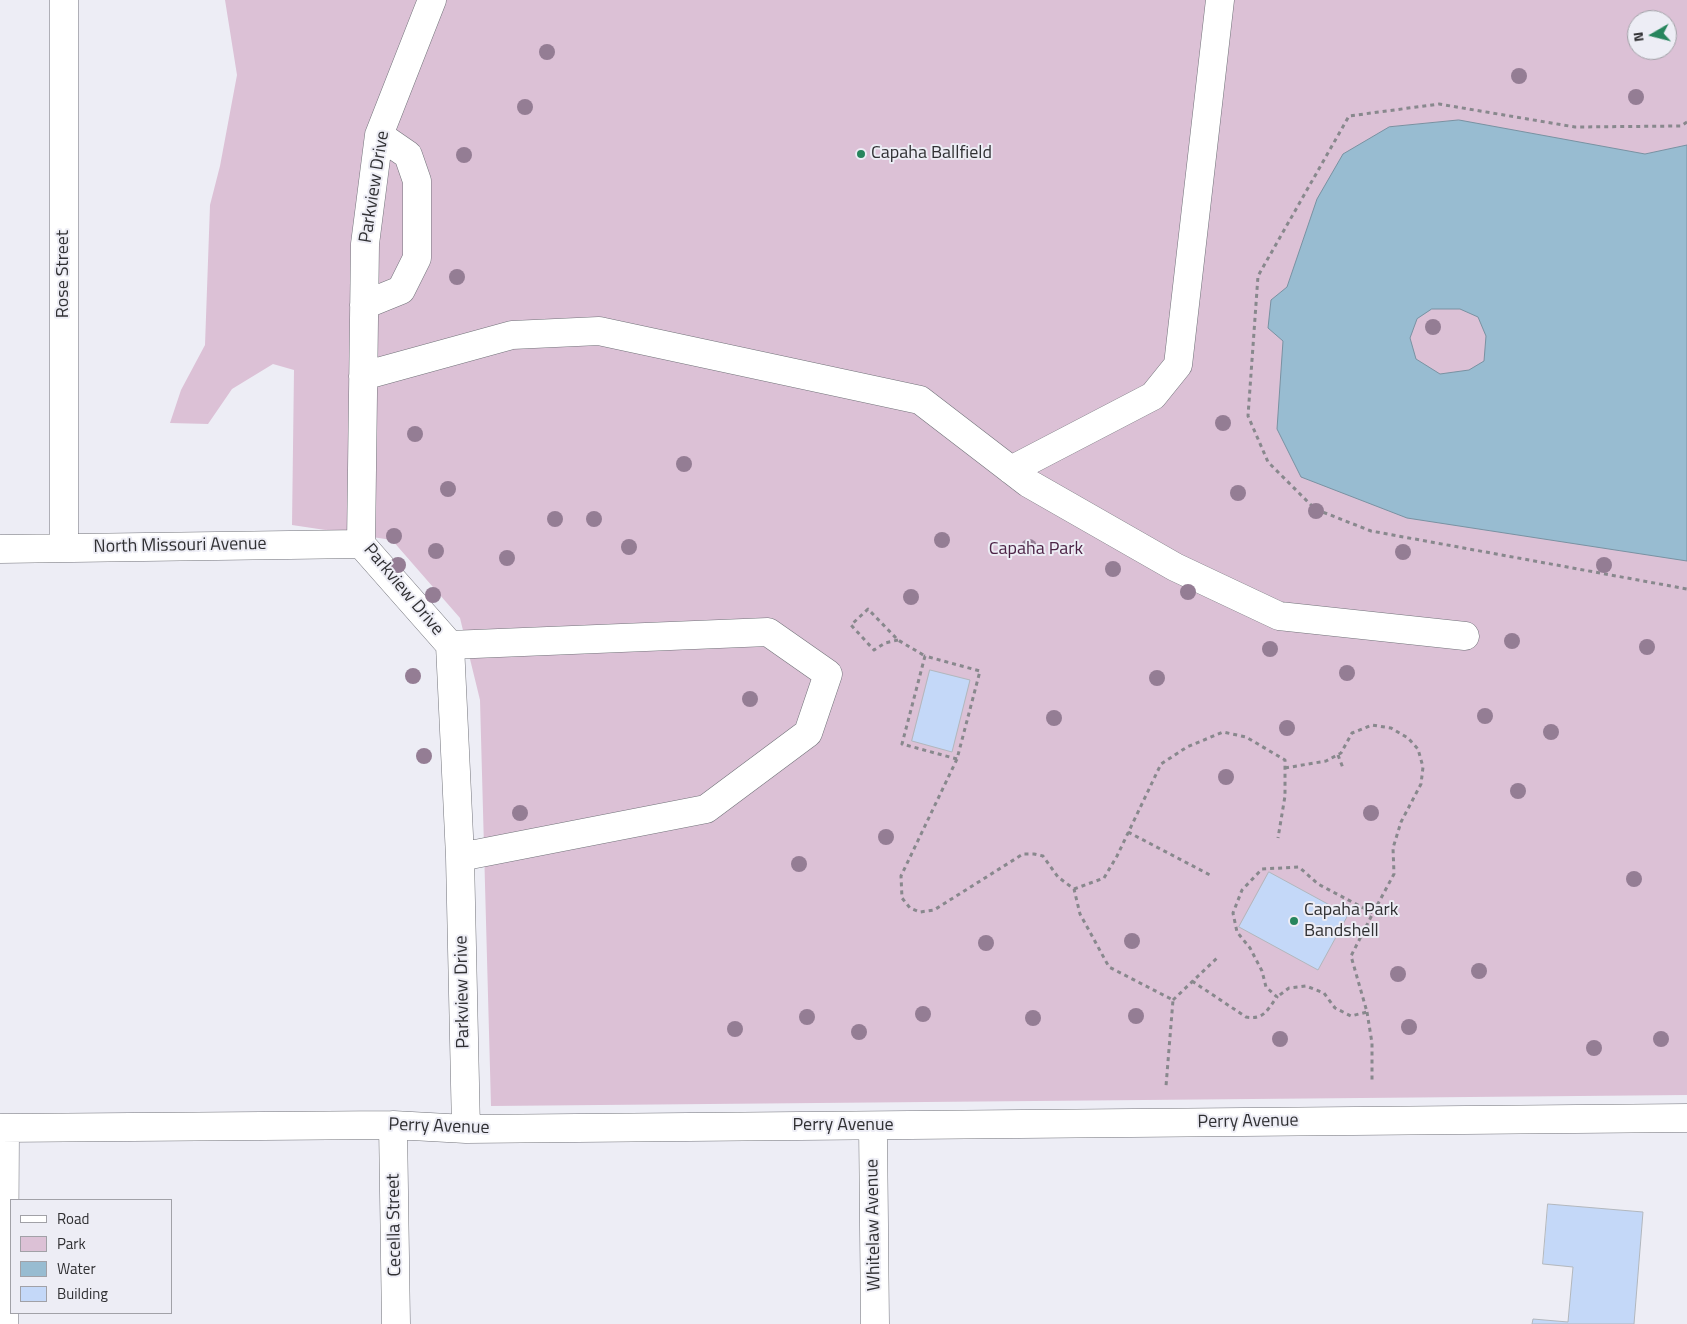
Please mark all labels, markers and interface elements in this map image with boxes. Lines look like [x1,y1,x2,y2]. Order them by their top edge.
north arrow [1627,10,1677,60]
text: N [1627,31,1649,43]
street label: Parkview Drive [355,129,395,245]
place label: Capaha Ballfield [871,143,992,165]
marker: Capaha Ballfield [855,148,867,160]
street label: Rose Street [53,230,75,318]
street label: North Missouri Avenue [93,534,267,558]
park label: Capaha Park [989,539,1083,561]
street label: Parkview Drive [358,540,448,640]
place label: Capaha Park Bandshell [1304,900,1398,942]
marker: Capaha Park Bandshell [1288,915,1300,927]
street label: Parkview Drive [451,935,475,1049]
street label: Perry Avenue [1197,1110,1299,1134]
street label: Perry Avenue [388,1114,490,1140]
street label: Perry Avenue [792,1115,894,1137]
street label: Whitelaw Avenue [862,1159,886,1291]
street label: Cecella Street [383,1173,407,1277]
legend [10,1199,172,1314]
text: Road [57,1207,89,1230]
text: Park [57,1232,86,1255]
text: Water [57,1257,96,1280]
text: Building [57,1282,108,1305]

